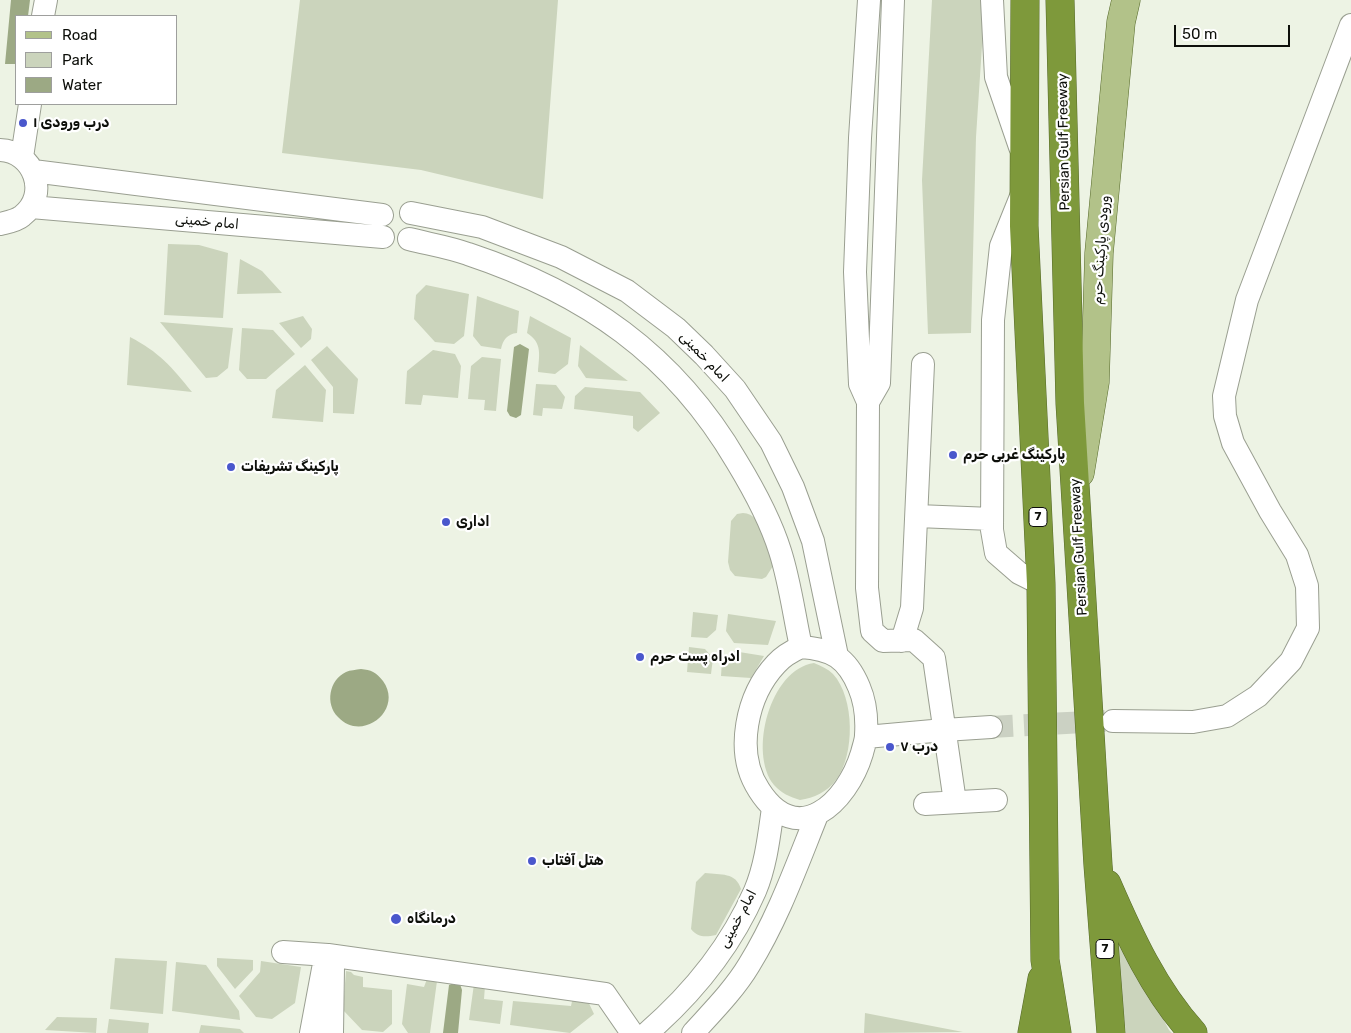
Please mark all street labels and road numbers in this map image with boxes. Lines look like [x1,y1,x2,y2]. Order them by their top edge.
street label: Persian Gulf Freeway [1054,73,1074,211]
street label: ورودی پارکینگ حرم [1089,195,1113,305]
street label: امام خمینی [174,211,240,233]
street label: امام خمینی [676,328,732,386]
street label: Persian Gulf Freeway [1067,478,1091,616]
road number: 7 [1029,508,1047,526]
street label: امام خمینی [716,887,760,951]
road number: 7 [1096,940,1114,959]

